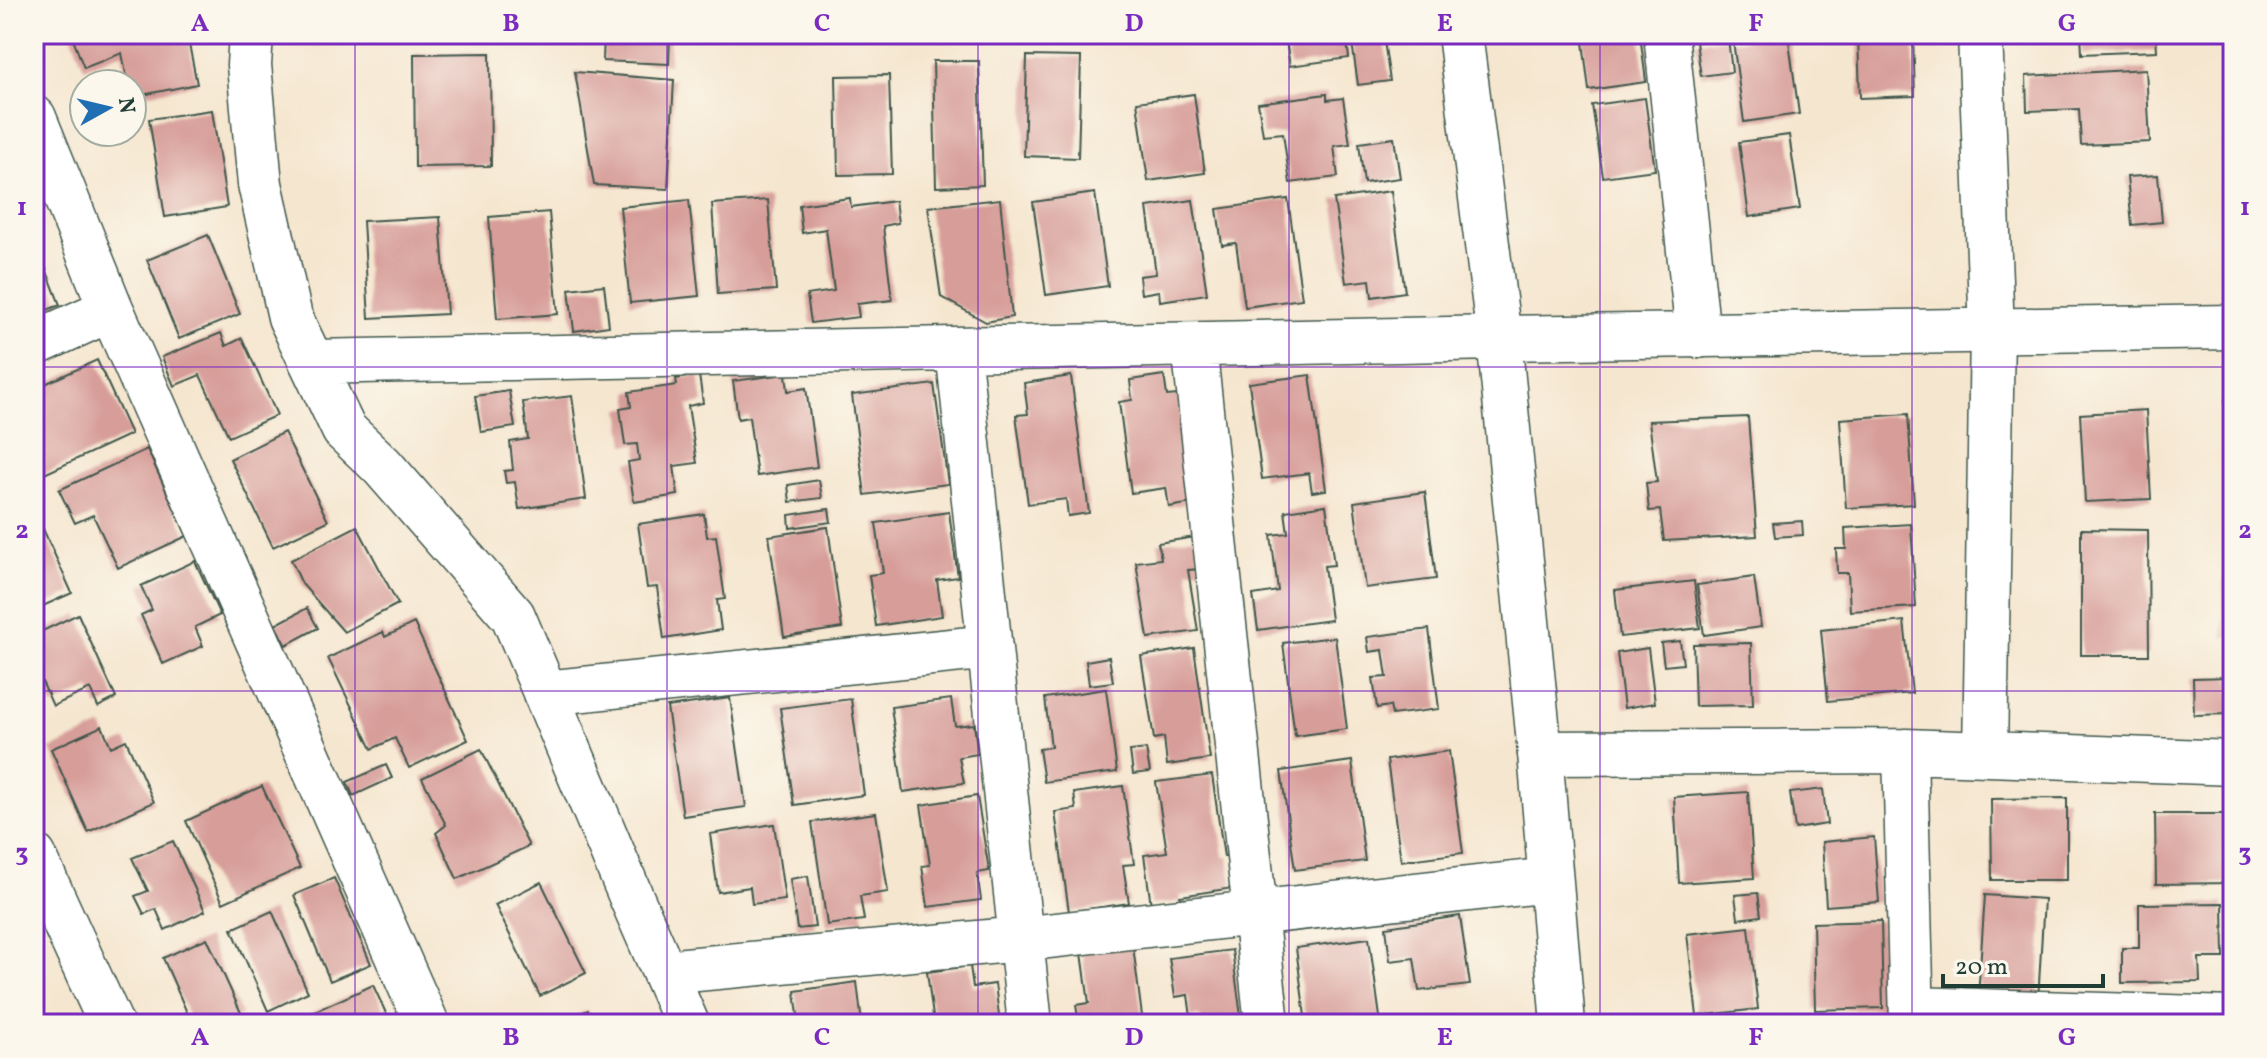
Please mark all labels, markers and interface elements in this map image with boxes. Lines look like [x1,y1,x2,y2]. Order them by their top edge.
text: A [191,6,210,42]
text: B [502,6,520,42]
text: C [814,6,830,42]
text: D [1124,6,1144,42]
text: E [1437,6,1453,42]
text: F [1748,6,1764,42]
text: G [2058,6,2076,42]
north arrow [68,68,148,148]
text: N [109,95,142,116]
text: 1 [17,190,27,226]
text: 1 [2240,190,2250,226]
text: 2 [15,513,29,549]
text: 2 [2238,513,2252,549]
text: 3 [15,836,29,872]
text: 3 [2238,836,2252,872]
scale bar [1943,938,2103,988]
text: 20 m [1955,951,2008,985]
text: A [191,1020,210,1056]
text: B [502,1020,520,1056]
text: C [814,1020,830,1056]
text: D [1124,1020,1144,1056]
text: E [1437,1020,1453,1056]
text: F [1748,1020,1764,1056]
text: G [2058,1020,2076,1056]

